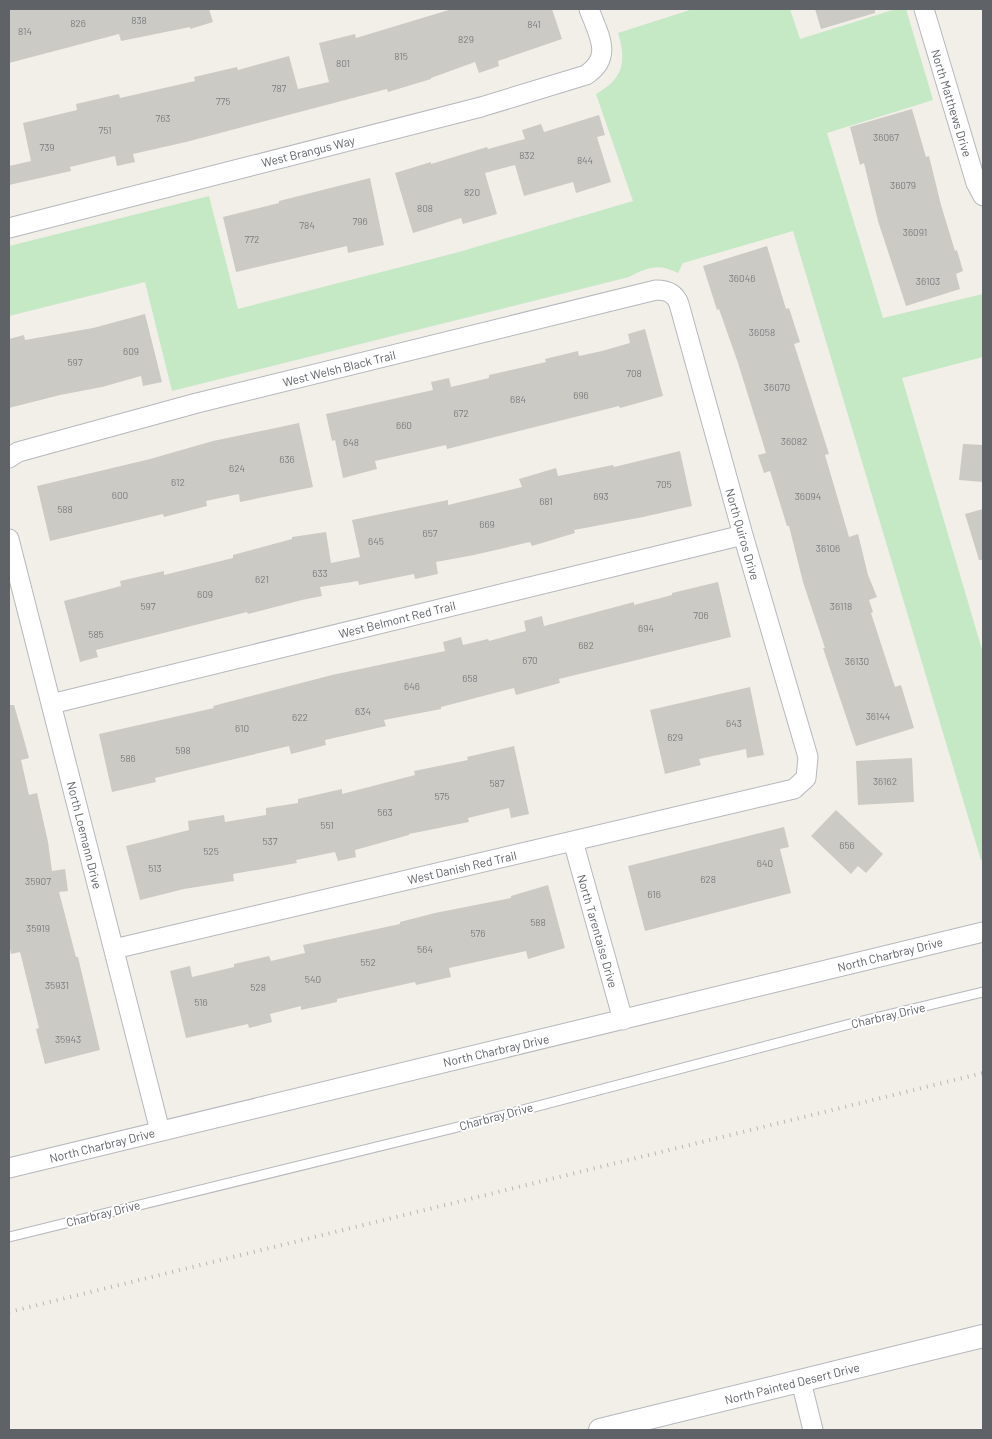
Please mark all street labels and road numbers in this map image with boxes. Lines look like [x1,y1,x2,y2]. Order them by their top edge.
street label: North Matthews Drive [929,48,975,158]
street label: West Brangus Way [260,133,357,169]
street label: West Welsh Black Trail [281,347,397,389]
street label: North Quiros Drive [723,487,763,581]
street label: West Belmont Red Trail [337,598,457,640]
street label: North Loemann Drive [65,780,105,890]
street label: West Danish Red Trail [406,848,518,886]
street label: North Tarentaise Drive [575,873,621,989]
street label: North Charbray Drive [836,934,944,974]
street label: Charbray Drive [849,1000,927,1030]
street label: North Charbray Drive [442,1031,550,1069]
street label: Charbray Drive [458,1099,534,1133]
street label: North Charbray Drive [48,1125,156,1165]
street label: Charbray Drive [64,1197,142,1229]
street label: North Painted Desert Drive [723,1359,861,1407]

